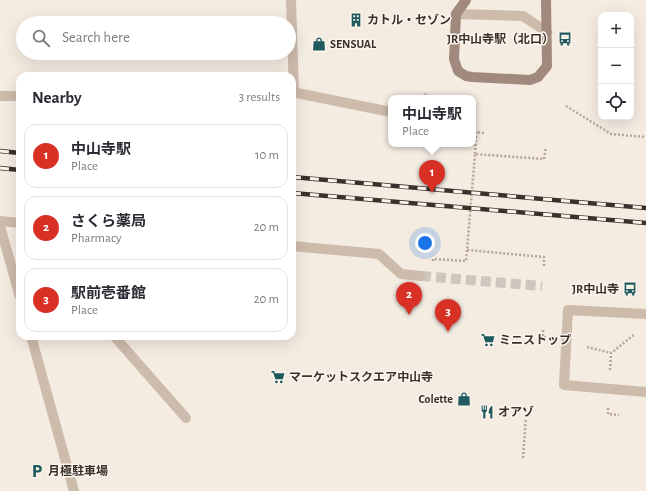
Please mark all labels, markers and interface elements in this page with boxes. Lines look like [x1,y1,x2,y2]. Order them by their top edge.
building icon: カトル・セゾン [348,12,364,28]
map controls [598,12,634,120]
button: + [598,12,634,48]
place label: カトル・セゾン [367,13,451,26]
search box [16,16,296,60]
icon: search [30,27,52,49]
text: Search here [62,30,130,45]
bus stop icon: JR中山寺駅（北口） [557,31,573,47]
place label: JR中山寺駅（北口） [447,32,554,45]
shop icon: SENSUAL [311,36,327,52]
place label: SENSUAL [330,38,377,50]
button: − [598,48,634,84]
button: locate [598,84,634,120]
text: Nearby [32,89,82,106]
text: 3 results [239,91,280,104]
popup [388,95,476,147]
text: 中山寺駅 [402,107,462,122]
text: Place [402,125,429,138]
text: 中山寺駅 [71,142,131,157]
text: 1 [44,149,48,162]
text: 10 m [255,149,279,162]
text: Place [71,160,98,173]
pin: 1 [419,160,445,193]
text: さくら薬局 [71,214,146,229]
text: 2 [43,221,49,234]
text: 20 m [254,221,279,234]
text: Pharmacy [71,232,122,245]
your location [415,233,435,253]
bus stop icon: JR中山寺 [622,281,638,297]
pin: 2 [396,282,422,315]
place label: JR中山寺 [572,283,619,295]
text: 駅前壱番館 [71,286,146,301]
text: 3 [43,293,49,306]
text: 20 m [254,293,279,306]
pin: 3 [435,299,461,332]
text: Place [71,304,98,317]
supermarket icon: ミニストップ [480,332,496,348]
place label: ミニストップ [499,334,571,346]
supermarket icon: マーケットスクエア中山寺 [270,369,286,385]
place label: マーケットスクエア中山寺 [289,371,433,383]
shop icon: Colette [456,391,472,407]
place label: Colette [419,393,453,405]
restaurant icon: オアゾ [479,404,495,420]
place label: オアゾ [498,405,534,418]
parking icon: 月極駐車場 [29,463,45,479]
place label: 月極駐車場 [48,464,108,477]

